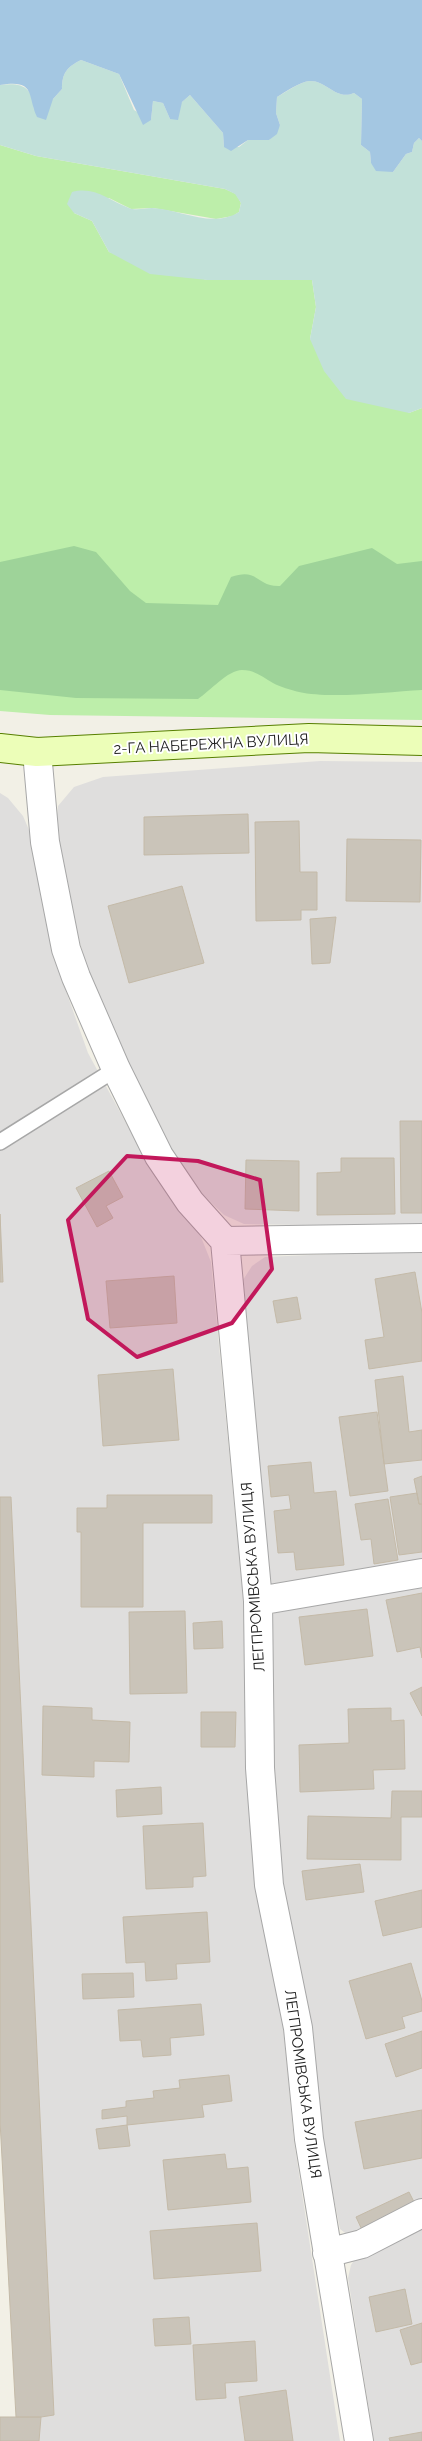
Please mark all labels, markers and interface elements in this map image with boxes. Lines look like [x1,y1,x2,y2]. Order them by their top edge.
street label: 2-ГА НАБЕРЕЖНА ВУЛИЦЯ [113,730,309,758]
street label: ЛЕГПРОМІВСЬКА ВУЛИЦЯ [237,1481,269,1673]
street label: ЛЕГПРОМІВСЬКА ВУЛИЦЯ [281,1988,325,2180]

